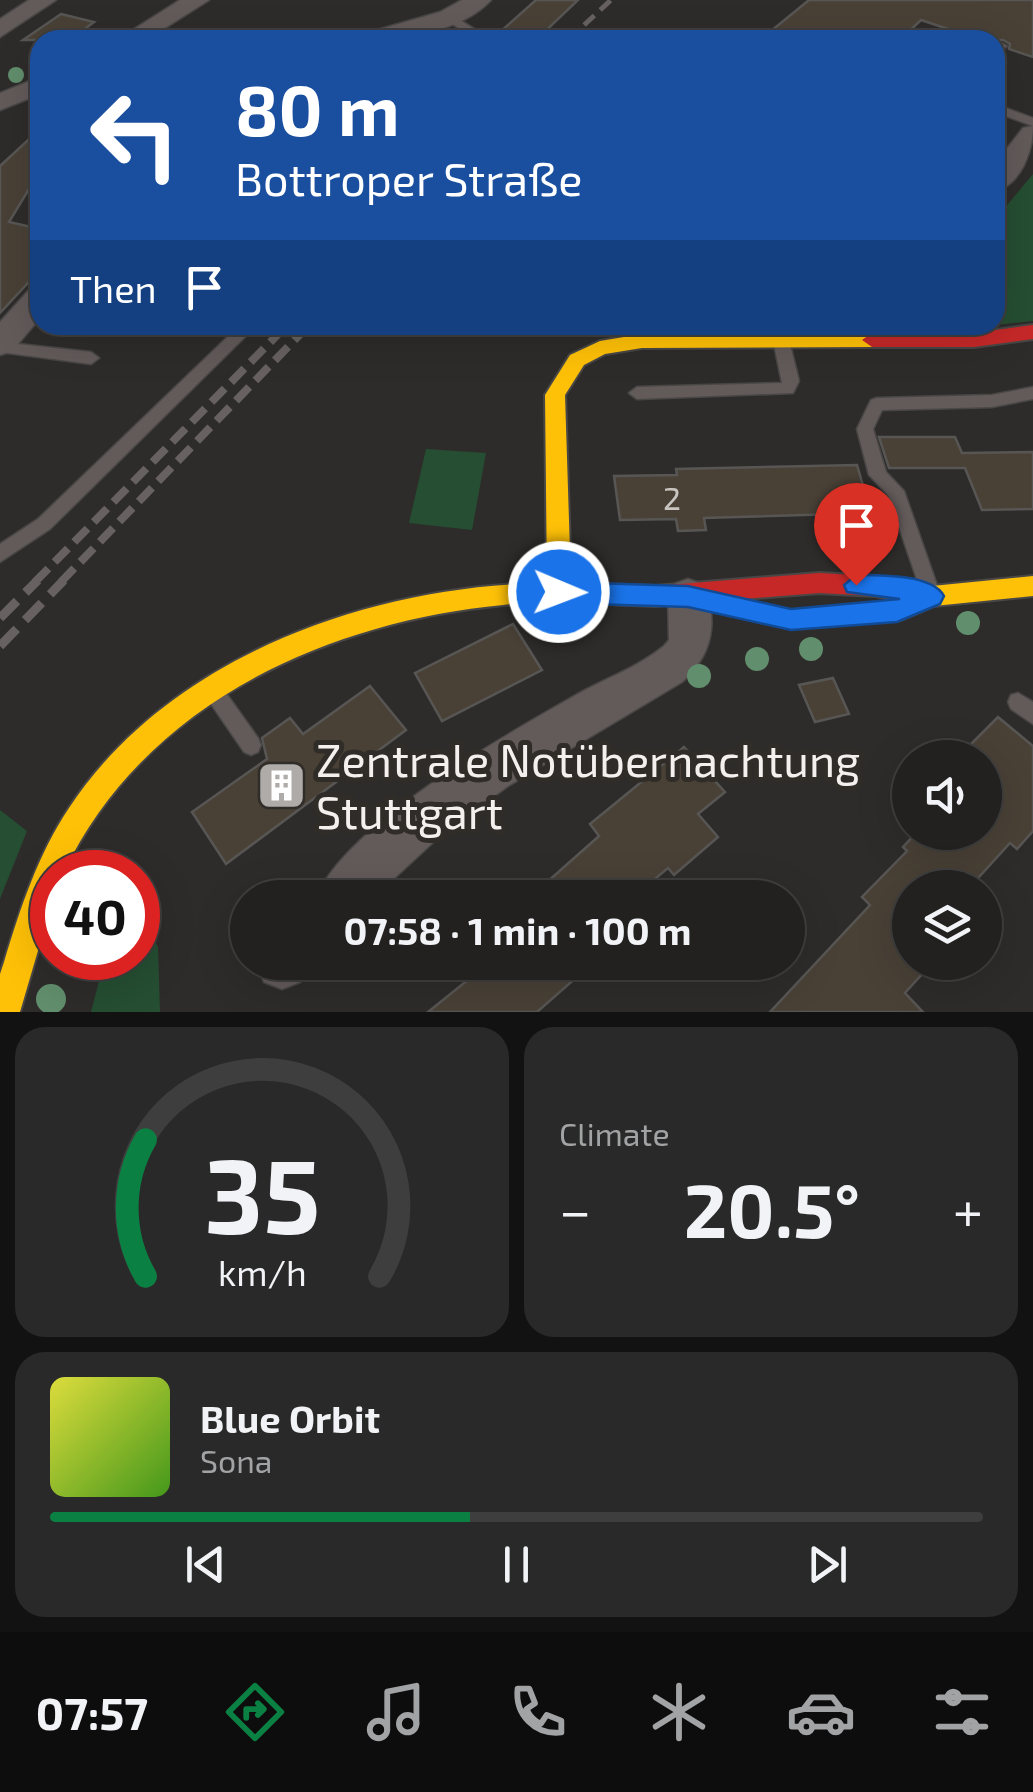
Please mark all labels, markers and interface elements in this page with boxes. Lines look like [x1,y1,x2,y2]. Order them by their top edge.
text: 80 m [235,66,400,150]
icon: left [70,70,200,200]
text: Bottroper Straße [235,151,583,205]
icon: arrive [177,260,232,315]
text: Then [70,265,157,311]
house number: 2 [663,478,681,516]
pin [814,483,899,586]
icon: arrive [829,498,884,553]
position arrow [507,540,611,644]
place label: Zentrale Notübernachtung Stuttgart [316,732,860,838]
map controls [892,740,1002,980]
button: sound [892,740,1002,850]
building icon: Zentrale Notübernachtung Stuttgart [255,759,307,811]
speed limit sign: 40 [30,850,160,980]
button: layers [892,870,1002,980]
text: 07:58 · 1 min · 100 m [344,907,691,953]
text: Climate [559,1114,670,1152]
text: 35 [204,1130,320,1255]
text: 20.5° [684,1163,860,1253]
text: − [559,1176,591,1242]
text: + [953,1176,983,1242]
text: km/h [218,1250,306,1293]
text: Blue Orbit [200,1395,380,1441]
text: Sona [200,1441,272,1479]
icon: previous [178,1537,233,1592]
icon: pause [489,1537,544,1592]
icon: next [800,1537,855,1592]
icon: directions [220,1677,290,1747]
icon: music [361,1677,431,1747]
icon: phone [503,1677,573,1747]
icon: climate [644,1677,714,1747]
icon: car [786,1677,856,1747]
icon: filters [927,1677,997,1747]
text: 07:57 [36,1685,148,1739]

